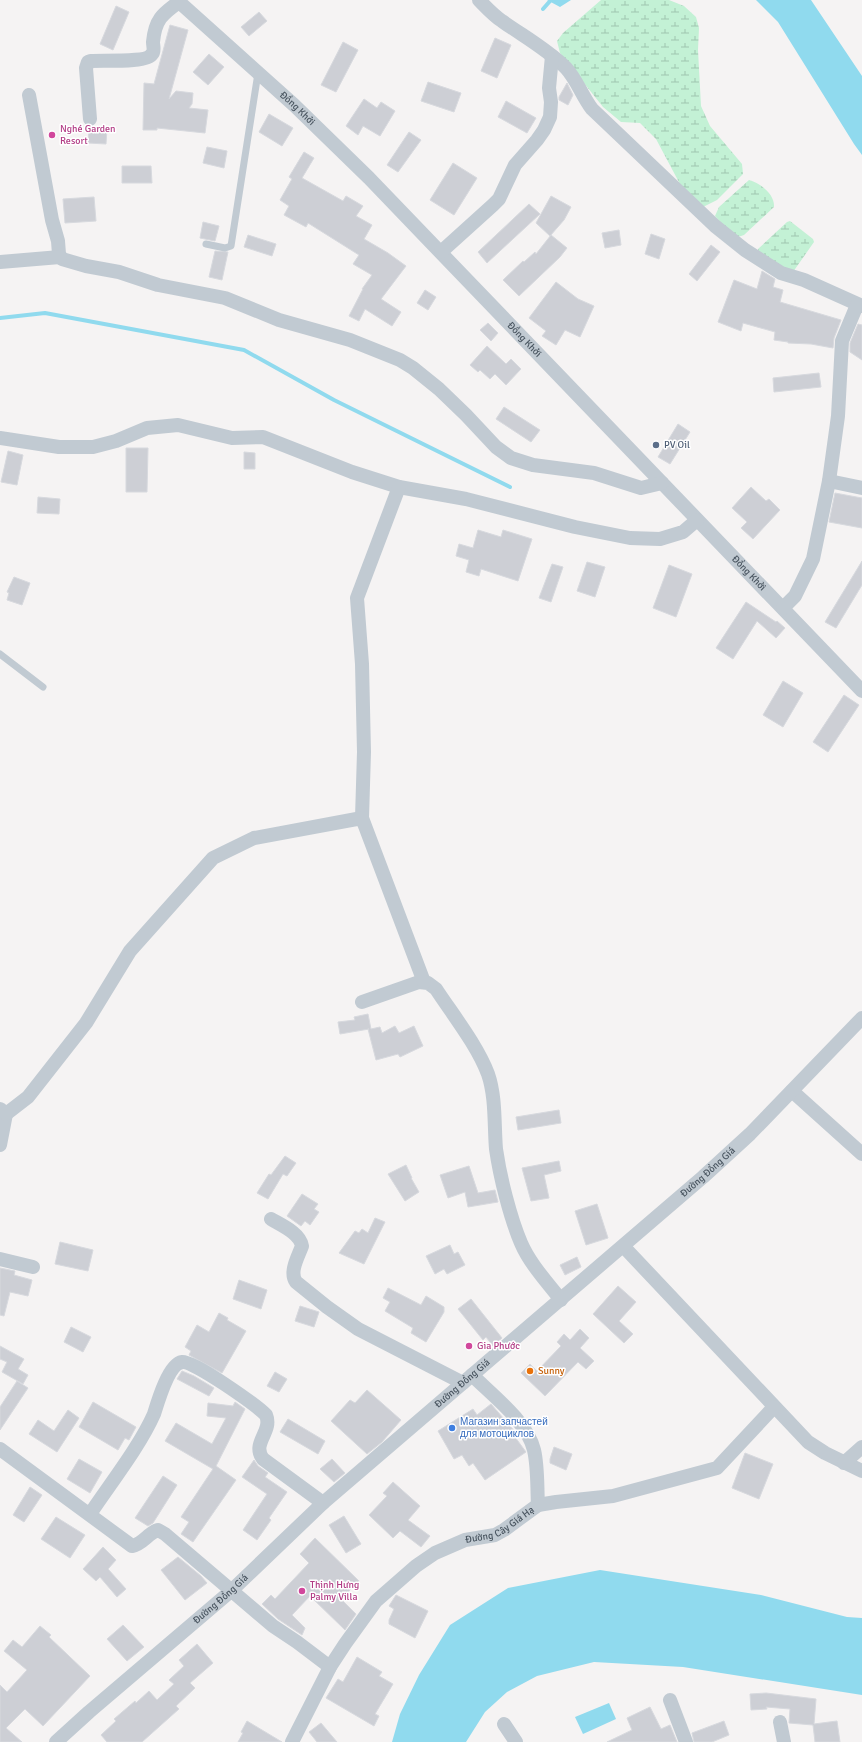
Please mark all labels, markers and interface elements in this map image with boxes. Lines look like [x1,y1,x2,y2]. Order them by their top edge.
street label: Đồng Khởi [277,89,317,128]
place label: Nghé Garden Resort [60,123,116,147]
marker: Nghé Garden Resort [47,130,57,140]
street label: Đồng Khởi [505,319,544,360]
place label: PV Oil [664,439,690,451]
marker: PV Oil [651,440,661,450]
street label: Đồng Khởi [729,553,768,593]
street label: Đường Đồng Giá [678,1145,738,1200]
place label: Gia Phước [477,1340,520,1352]
marker: Gia Phước [464,1341,474,1351]
street label: Đường Đồng Giá [432,1356,493,1411]
place label: Sunny [538,1365,565,1377]
marker: Sunny [525,1366,535,1376]
place label: Магазин запчастей для мотоциклов [460,1416,548,1440]
marker: Магазин запчастей для мотоциклов [447,1423,457,1433]
street label: Đường Cây Giá Hạ [464,1504,537,1546]
street label: Đường Đồng Giá [191,1572,251,1627]
place label: Thịnh Hưng Palmy Villa [310,1579,359,1603]
marker: Thịnh Hưng Palmy Villa [297,1586,307,1596]

